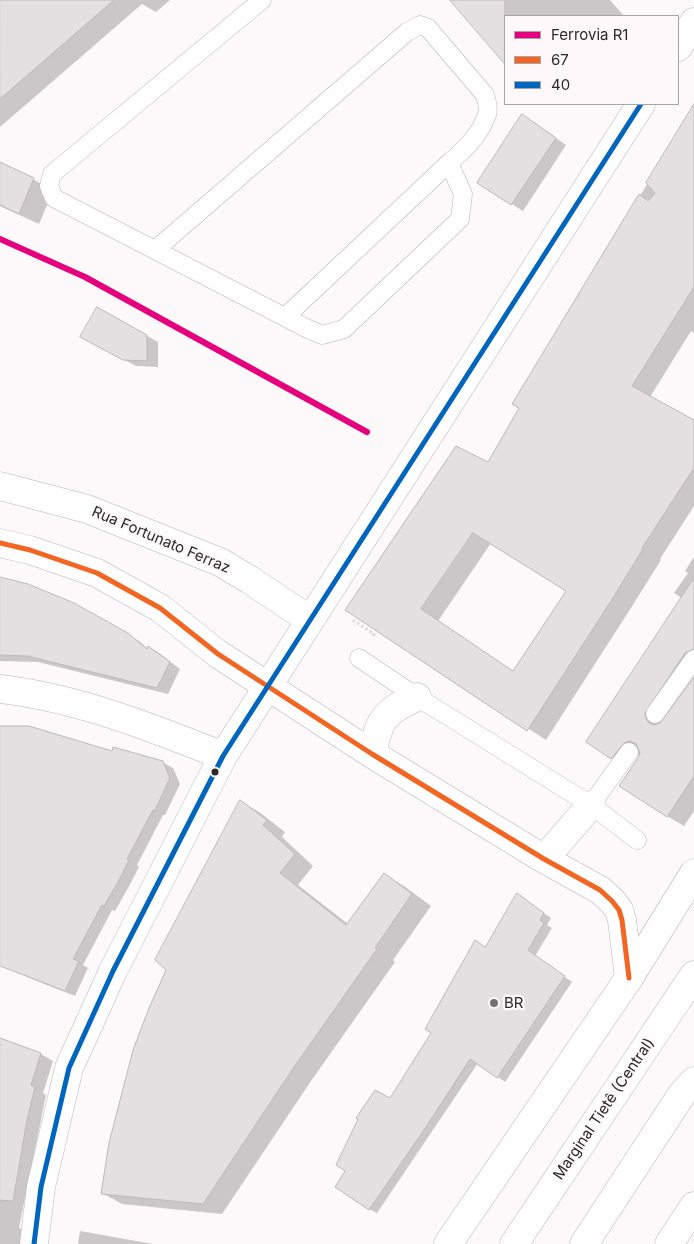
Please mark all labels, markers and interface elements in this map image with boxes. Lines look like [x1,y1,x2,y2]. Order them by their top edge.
legend [504,15,679,105]
text: Ferrovia R1 [551,25,628,44]
text: 67 [551,50,569,69]
text: 40 [551,75,570,94]
street label: Rua Fortunato Ferraz [89,503,233,577]
unlabelled marker [210,767,220,777]
place label: BR [504,994,523,1012]
marker: BR [488,997,500,1009]
street label: Marginal Tietê (Central) [550,1035,658,1183]

